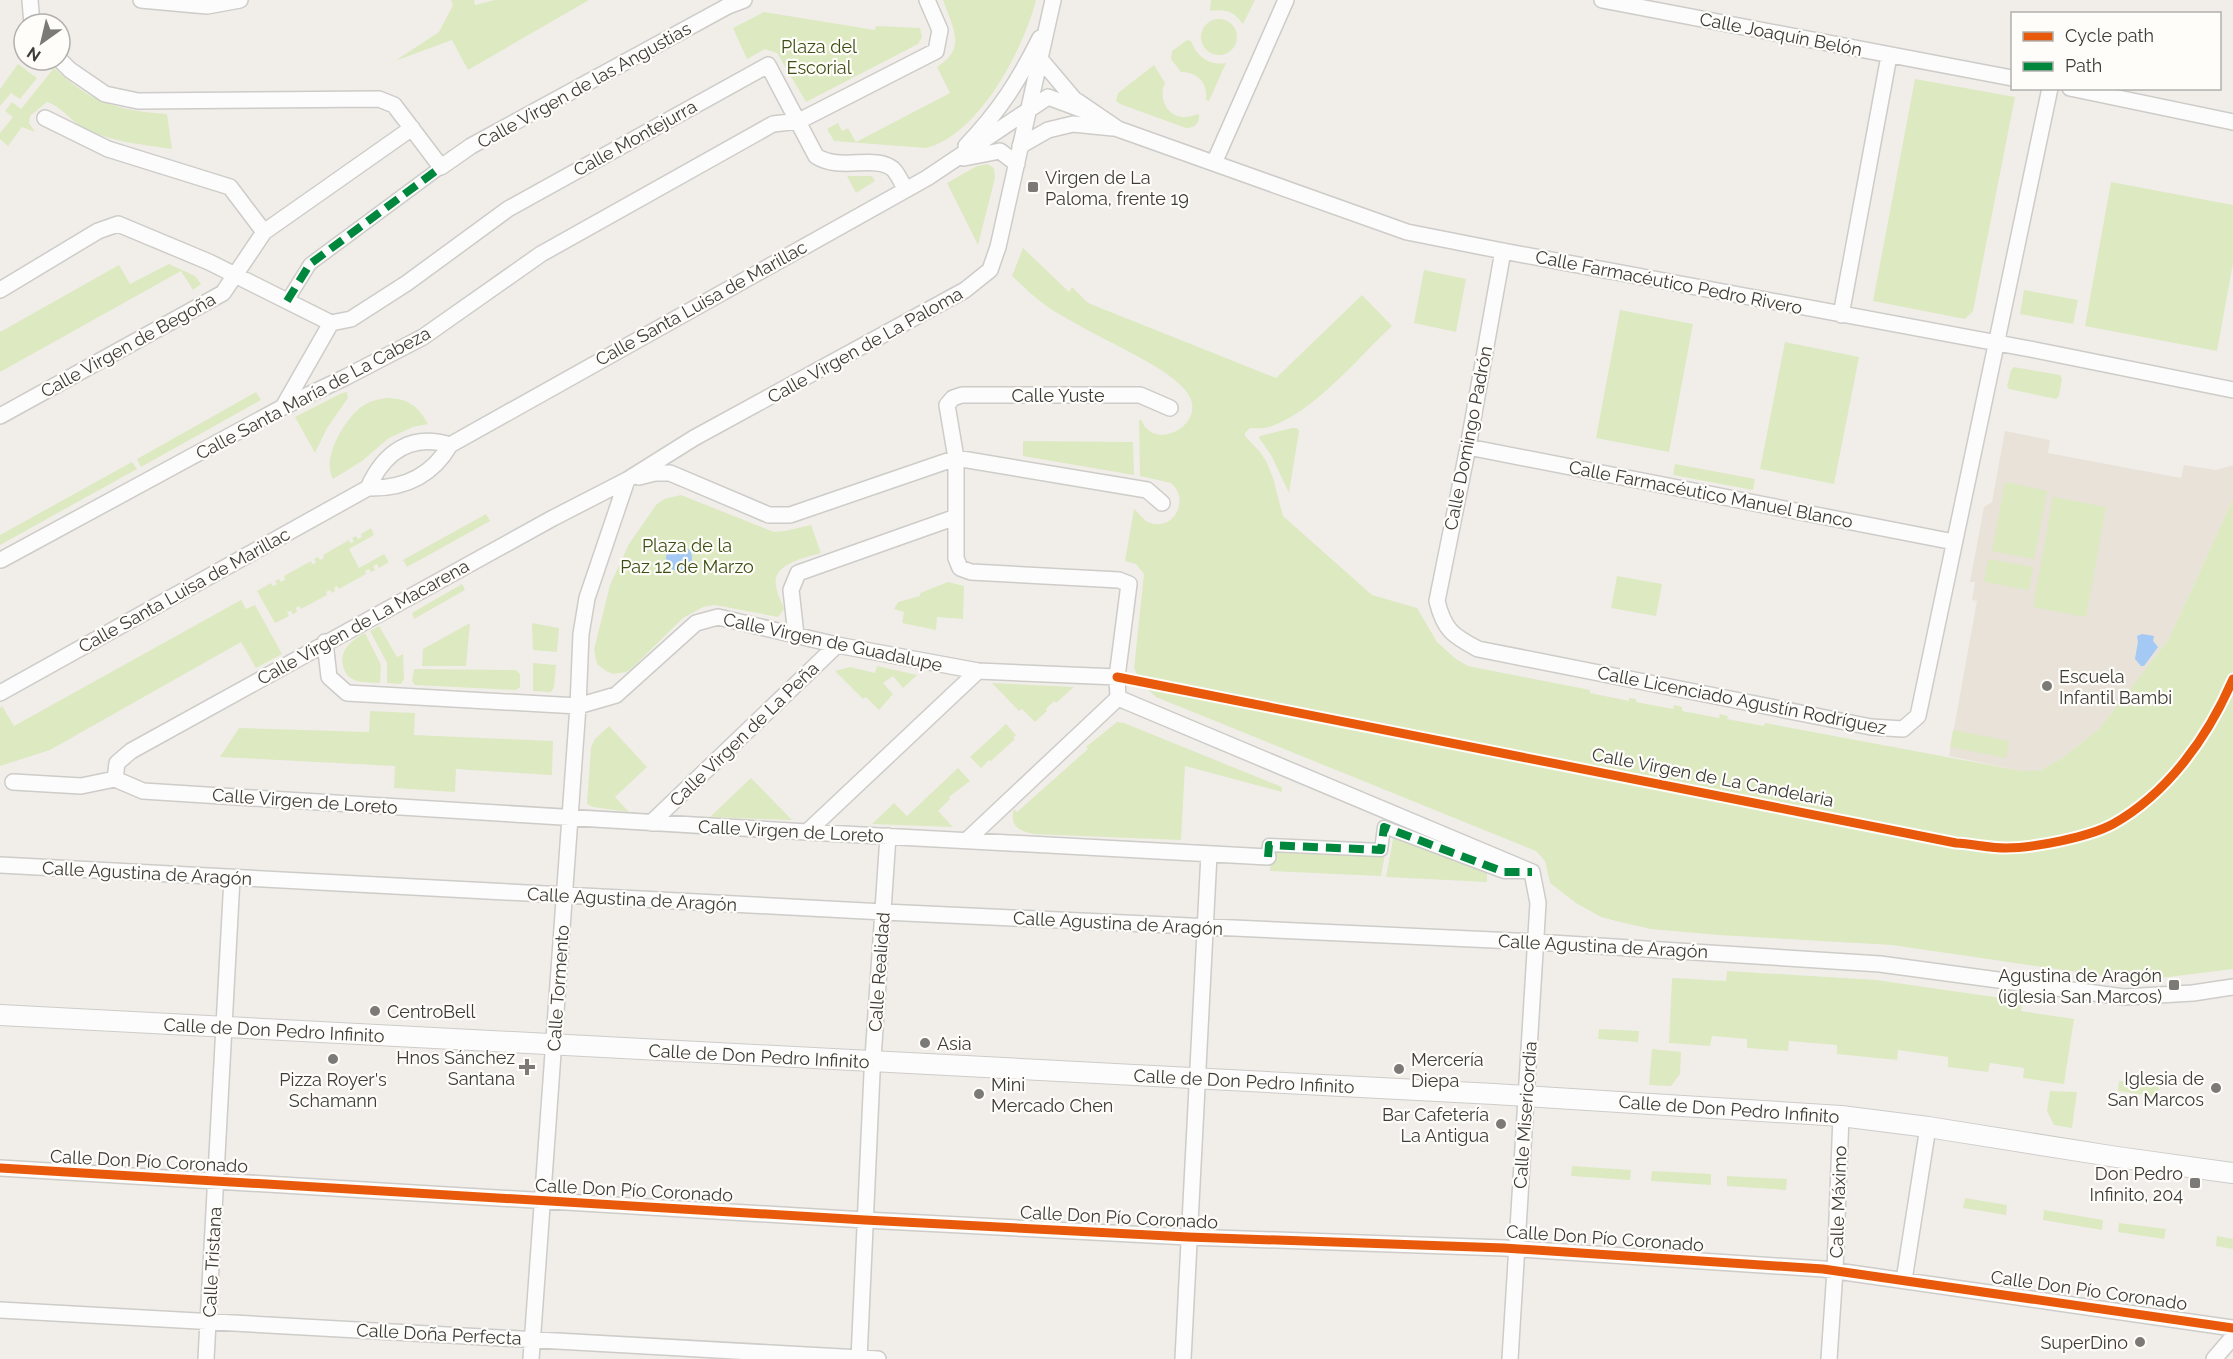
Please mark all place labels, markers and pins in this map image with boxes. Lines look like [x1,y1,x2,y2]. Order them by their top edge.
place label: Virgen de La Paloma, frente 19 [1045,167,1189,209]
marker: Virgen de La Paloma, frente 19 [1026,180,1040,194]
place label: Escuela Infantil Bambi [2059,666,2172,708]
marker: Escuela Infantil Bambi [2040,679,2054,693]
place label: Agustina de Aragón (iglesia San Marcos) [1998,965,2162,1007]
marker: Agustina de Aragón (iglesia San Marcos) [2167,978,2181,992]
place label: CentroBell [387,1001,475,1022]
marker: CentroBell [368,1004,382,1018]
place label: Asia [937,1033,971,1054]
marker: Asia [918,1036,932,1050]
place label: Hnos Sánchez Santana [396,1047,515,1089]
place label: Mercería Diepa [1411,1049,1484,1091]
marker: Pizza Royer's Schamann [326,1052,340,1066]
marker: Hnos Sánchez Santana [520,1060,534,1074]
marker: Mercería Diepa [1392,1062,1406,1076]
place label: Iglesia de San Marcos [2107,1068,2204,1110]
place label: Pizza Royer's Schamann [279,1069,387,1111]
place label: Mini Mercado Chen [991,1074,1113,1116]
marker: Iglesia de San Marcos [2209,1081,2223,1095]
marker: Mini Mercado Chen [972,1087,986,1101]
place label: Bar Cafetería La Antigua [1382,1104,1489,1146]
marker: Bar Cafetería La Antigua [1494,1117,1508,1131]
place label: Don Pedro Infinito, 204 [2090,1163,2183,1205]
marker: Don Pedro Infinito, 204 [2188,1176,2202,1190]
place label: SuperDino [2040,1332,2128,1353]
marker: SuperDino [2133,1335,2147,1349]

